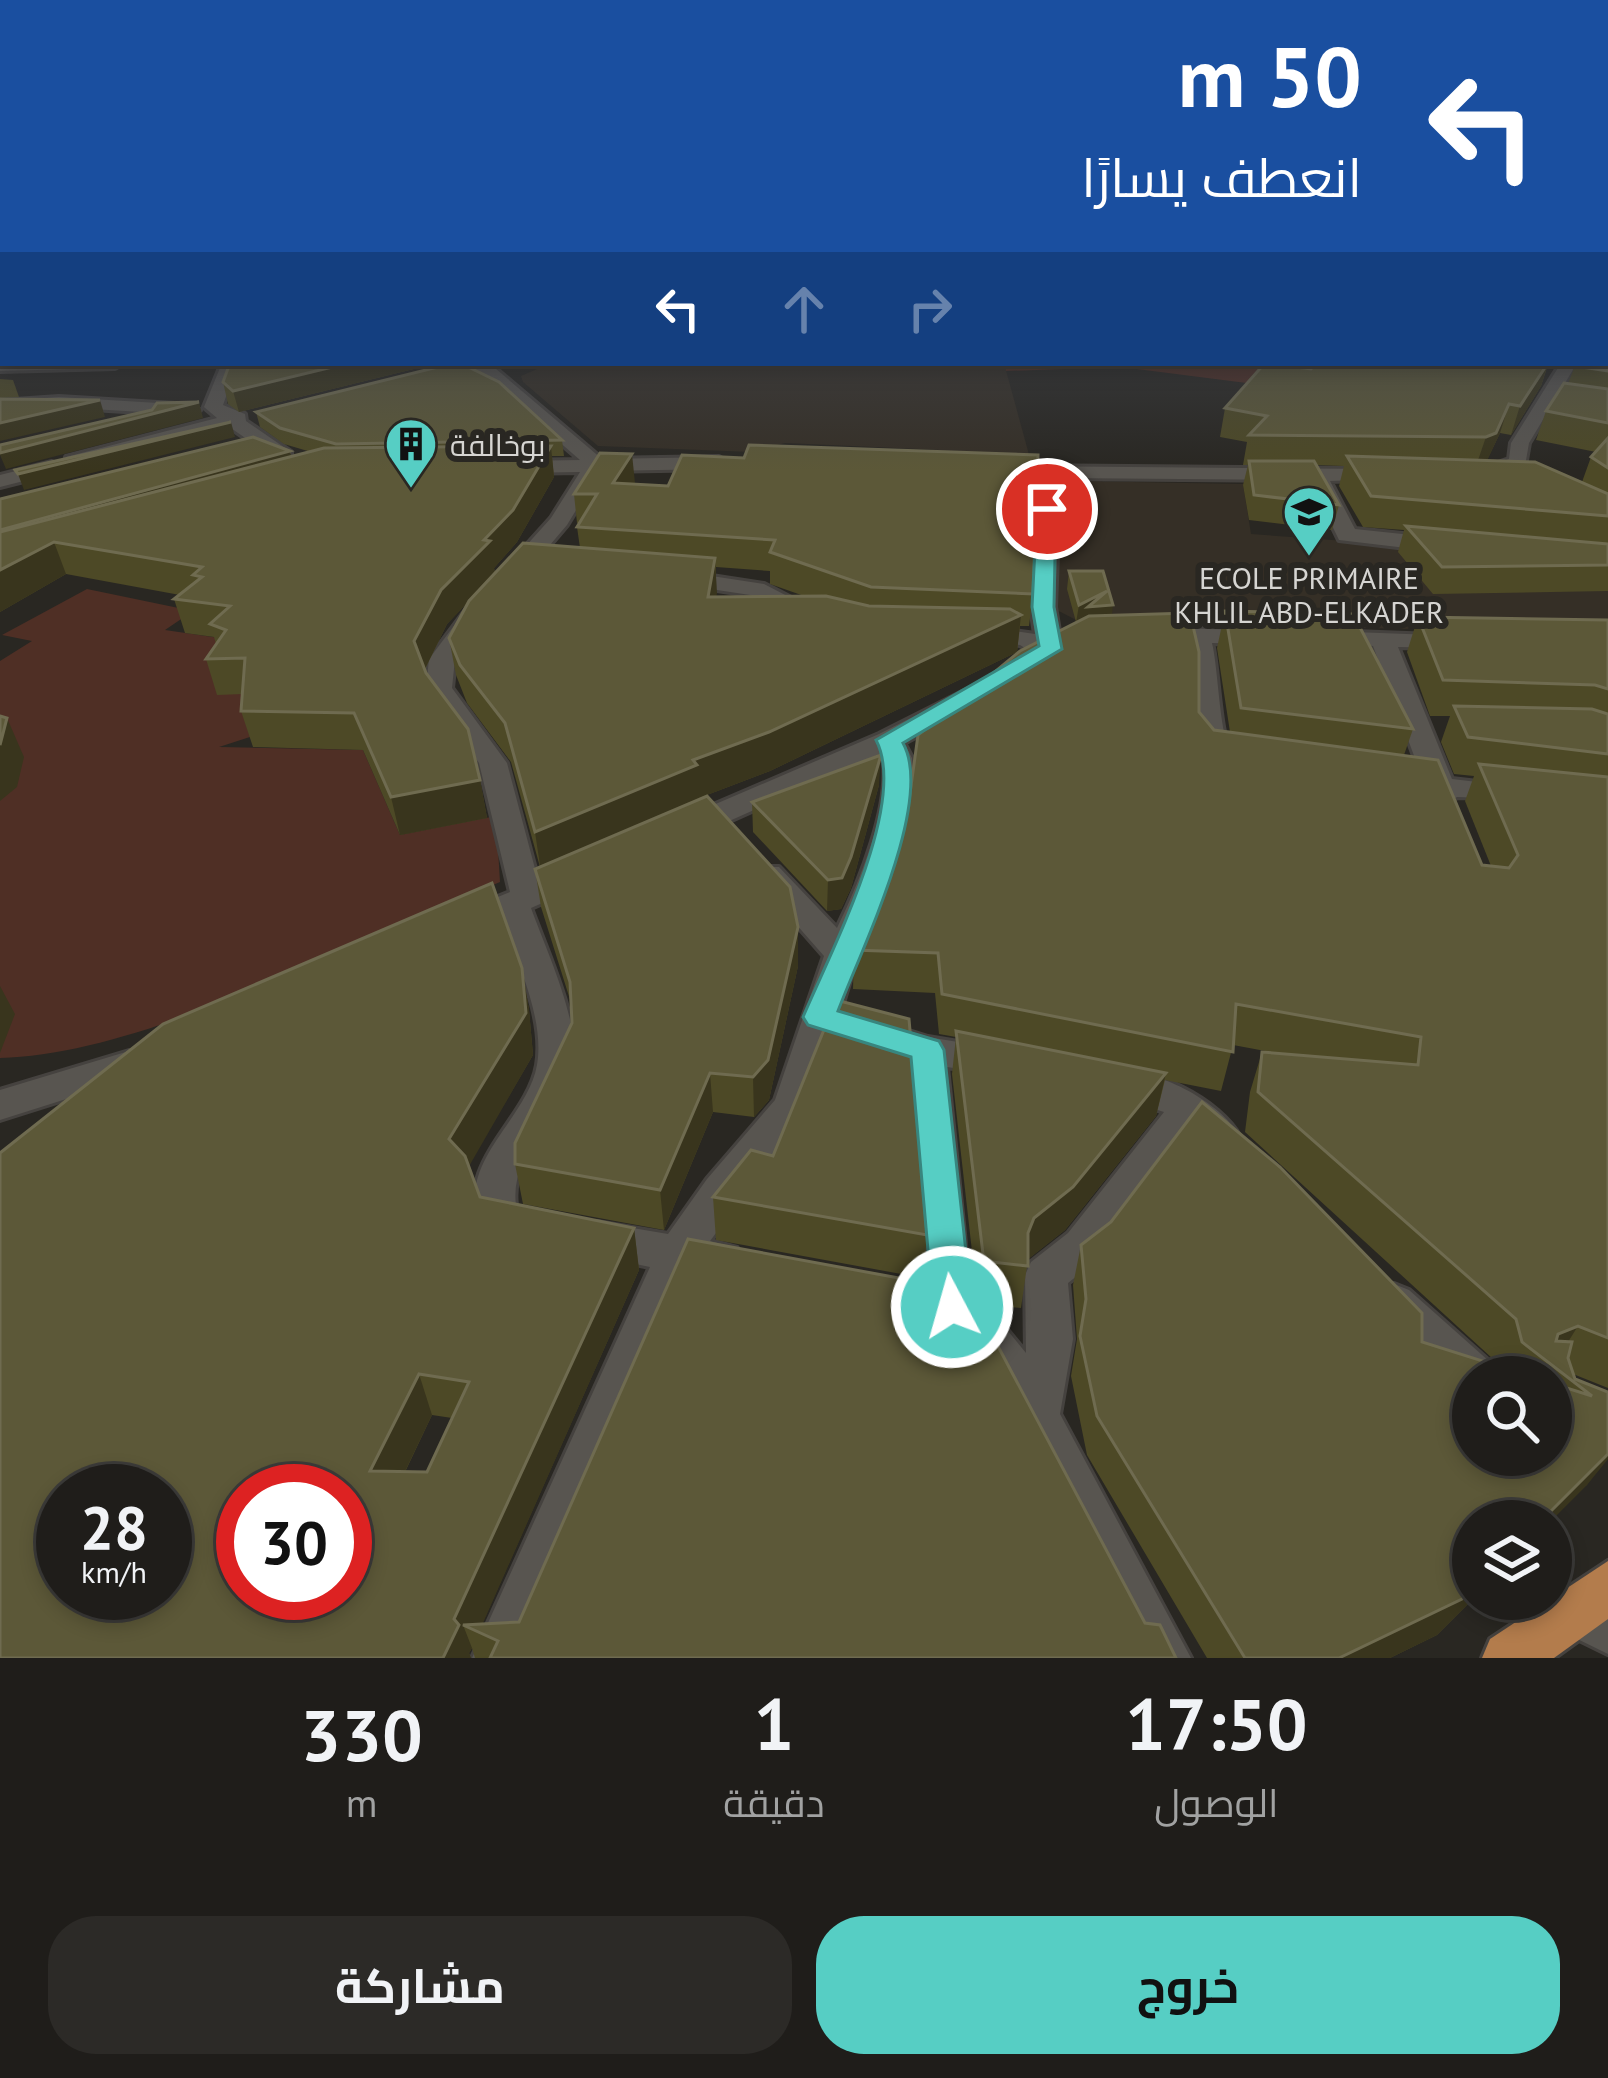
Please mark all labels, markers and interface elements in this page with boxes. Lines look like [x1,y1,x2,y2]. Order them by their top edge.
text: 50 m [1178,21,1362,130]
icon: left [1404,48,1560,204]
text: انعطف يسارًا [1081,142,1362,212]
icon: left [645,276,711,342]
icon: ahead [771,276,837,342]
icon: right [897,276,963,342]
building icon: بوخالفة [383,416,439,490]
place label: بوخالفة [450,425,546,464]
pin [996,458,1098,560]
icon: arrive [1014,476,1080,542]
school or university icon: ECOLE PRIMAIRE KHLIL ABD-ELKADER [1281,484,1337,558]
place label: ECOLE PRIMAIRE KHLIL ABD-ELKADER [1174,558,1444,631]
position arrow [889,1244,1015,1370]
map controls [1452,1356,1572,1620]
button: search [1452,1356,1572,1476]
speed limit sign: 30 [216,1464,372,1620]
text: 28 [80,1488,148,1566]
button: layers [1452,1500,1572,1620]
text: km/h [81,1552,147,1591]
text: 1 [754,1677,794,1770]
text: 17:50 [1125,1677,1308,1770]
text: 330 [300,1688,423,1781]
text: m [346,1777,377,1828]
text: دقيقة [723,1777,825,1828]
text: الوصول [1154,1777,1278,1828]
button: مشاركة [48,1916,792,2054]
button: خروج [816,1916,1560,2054]

